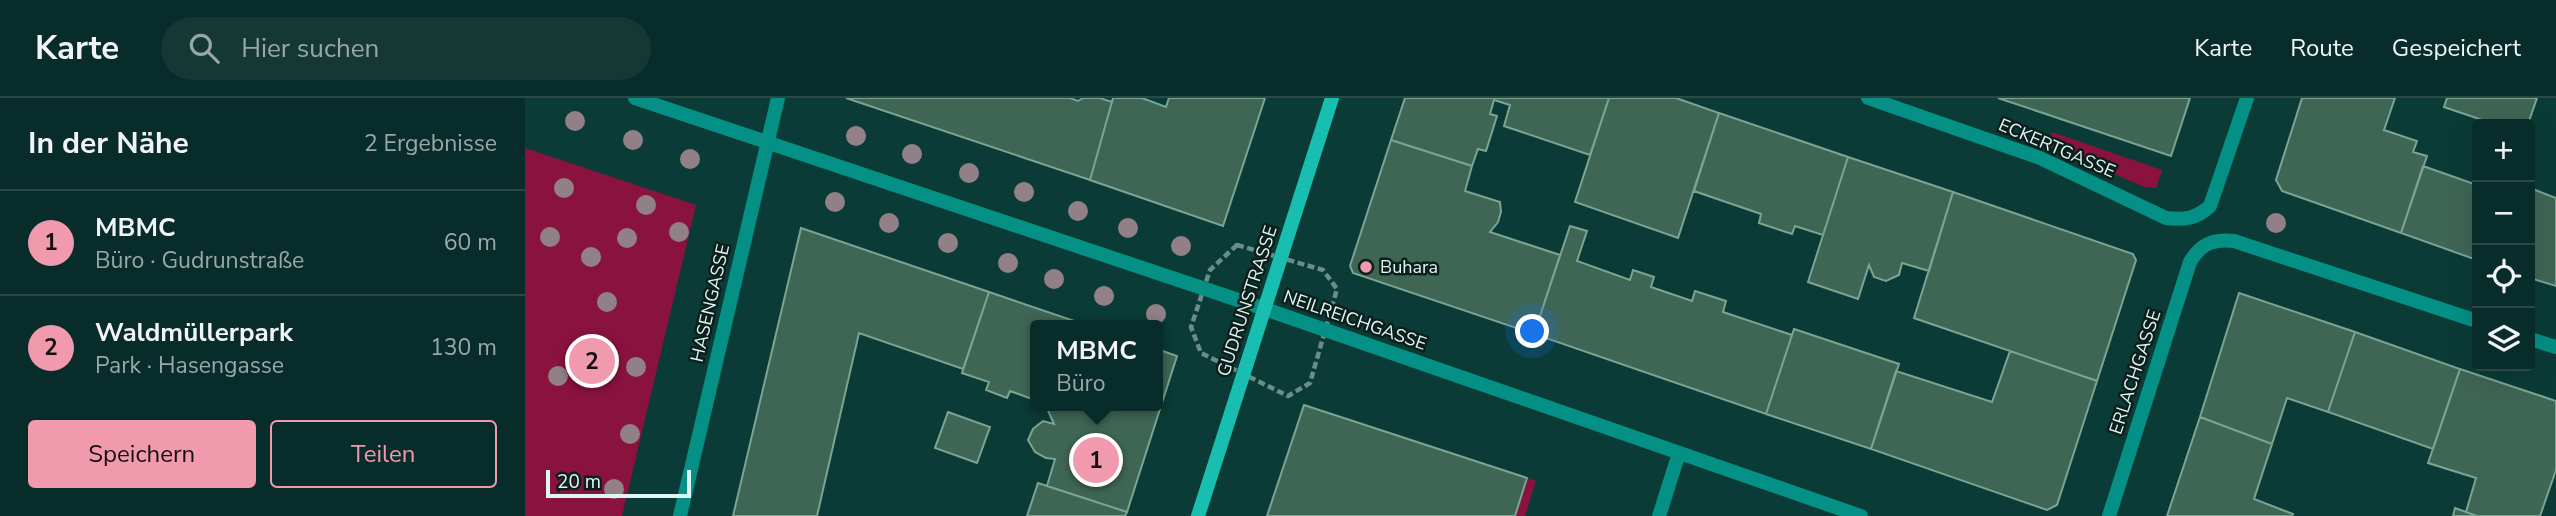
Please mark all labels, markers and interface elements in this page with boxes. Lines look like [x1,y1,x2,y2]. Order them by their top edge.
search box [161,17,651,80]
text: Karte [35,26,119,71]
icon: search [185,29,223,67]
text: Hier suchen [241,31,379,66]
text: Karte [2194,32,2252,64]
text: Route [2290,32,2354,64]
text: Gespeichert [2392,32,2521,64]
street label: ECKERTGASSE [1995,113,2119,183]
map controls [2472,119,2535,371]
button: + [2472,119,2535,182]
text: In der Nähe [28,123,189,164]
text: 2 Ergebnisse [364,128,497,159]
button: − [2472,182,2535,245]
text: MBMC [95,210,176,245]
street label: GUDRUNSTRASSE [1211,223,1283,379]
text: 1 [44,227,58,258]
text: 60 m [444,227,497,258]
street label: HASENGASSE [685,242,735,364]
text: Büro · Gudrunstraße [95,245,304,276]
button: locate [2472,245,2535,308]
place label: Buhara [1380,255,1438,279]
marker: Buhara [1358,259,1374,275]
street label: NEILREICHGASSE [1280,284,1430,356]
street label: ERLACHGASSE [2104,307,2166,437]
button: layers [2472,308,2535,371]
your location [1515,314,1549,348]
text: Waldmüllerpark [95,315,293,350]
popup [1030,320,1163,411]
text: 2 [44,332,58,363]
text: 130 m [430,332,497,363]
text: MBMC [1056,333,1137,368]
pin: 2 [569,335,615,387]
text: Park · Hasengasse [95,350,284,381]
text: Büro [1056,368,1105,399]
button: Speichern [28,420,256,488]
button: Teilen [270,420,497,488]
pin: 1 [1073,434,1119,486]
scale bar [546,467,691,499]
text: 20 m [557,469,601,495]

